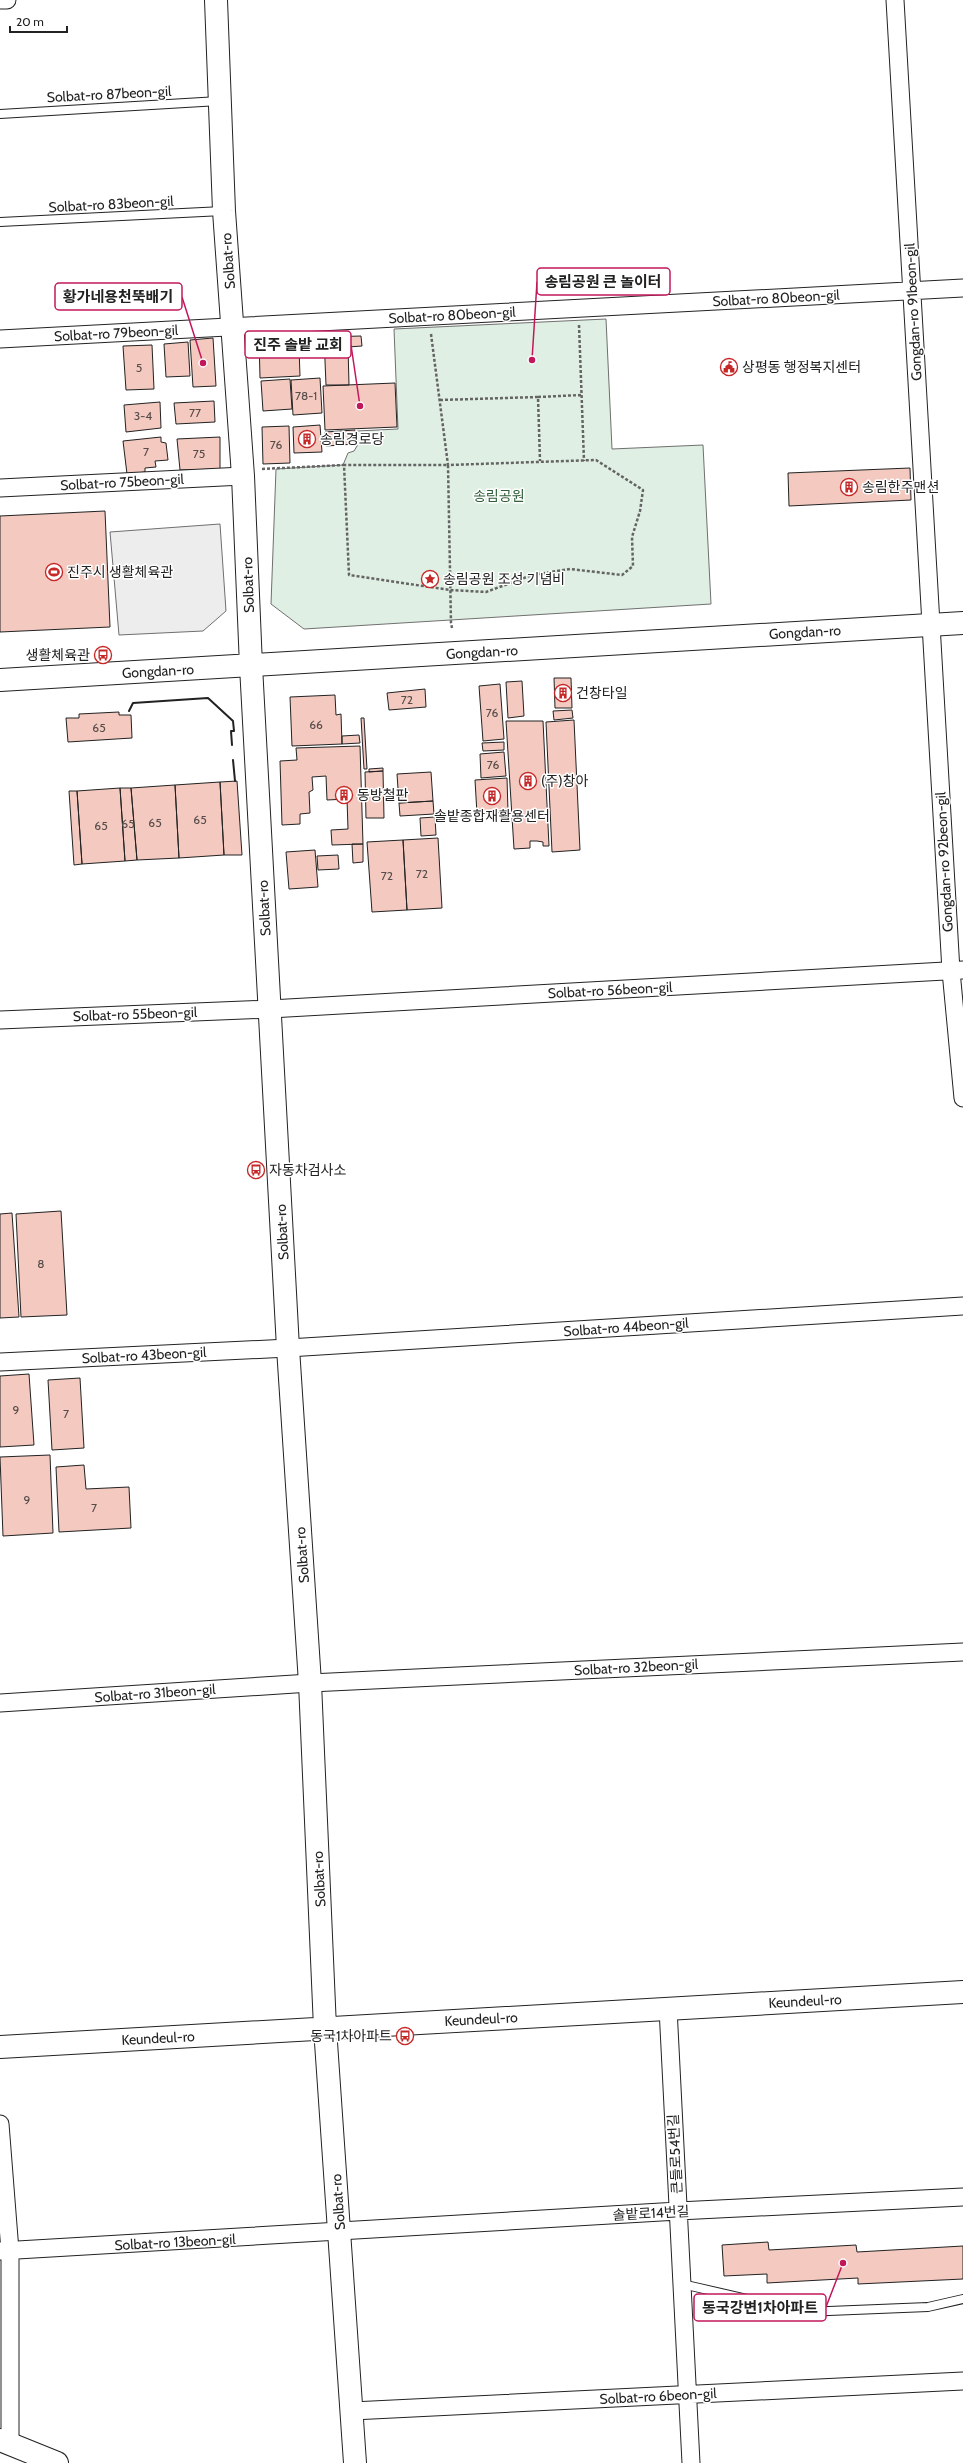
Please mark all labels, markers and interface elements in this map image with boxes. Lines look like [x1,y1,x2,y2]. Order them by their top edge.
scale bar [10,8,67,34]
text: 20 m [16,14,44,29]
street label: Solbat-ro 87beon-gil [46,82,172,106]
street label: Solbat-ro 83beon-gil [48,192,175,216]
street label: Solbat-ro [217,232,239,290]
street label: Gongdan-ro 91beon-gil [900,242,926,381]
callout: 송림공원 큰 놀이터 [537,268,670,295]
text: 송림공원 큰 놀이터 [544,273,662,291]
callout: 황가네용천뚝배기 [55,283,182,310]
street label: Solbat-ro 80beon-gil [712,286,841,310]
text: 황가네용천뚝배기 [63,288,173,306]
street label: Solbat-ro 80beon-gil [388,303,517,327]
street label: Solbat-ro 79beon-gil [54,321,179,345]
callout: 진주 솔밭 교회 [245,331,351,358]
text: 진주 솔밭 교회 [253,336,343,354]
public building icon: 상평동 행정복지센터 [719,357,739,377]
place label: 상평동 행정복지센터 [742,358,861,376]
house number: 5 [136,360,142,375]
house number: 78-1 [295,388,317,403]
house number: 77 [189,405,201,420]
house number: 3-4 [134,408,152,423]
building icon: 송림경로당 [297,429,317,449]
place label: 송림경로당 [320,430,385,448]
house number: 76 [270,437,282,452]
house number: 7 [143,444,149,459]
house number: 75 [193,446,205,461]
street label: Solbat-ro 75beon-gil [60,470,185,494]
building icon: 송림한주맨션 [839,477,859,497]
place label: 송림한주맨션 [862,478,939,496]
park label: 송림공원 [473,487,525,505]
street label: Solbat-ro [238,556,258,613]
sports icon: 진주시 생활체육관 [44,562,64,582]
place label: 진주시 생활체육관 [67,563,173,581]
place icon: 송림공원 조성 기념비 [420,569,440,589]
place label: 송림공원 조성 기념비 [443,570,565,588]
street label: Gongdan-ro [769,621,842,643]
street label: Gongdan-ro [446,641,519,663]
bus stop icon: 생활체육관 [93,645,113,665]
place label: 생활체육관 [26,646,90,664]
street label: Gongdan-ro [122,660,195,682]
building icon: 건창타일 [553,683,573,703]
place label: 건창타일 [576,684,628,702]
house number: 72 [401,692,413,707]
house number: 76 [486,705,498,720]
house number: 66 [309,717,323,732]
house number: 65 [92,720,106,735]
house number: 76 [487,757,499,772]
building icon: (주)창아 [518,771,538,791]
place label: (주)창아 [541,772,589,790]
building icon: 동방철판 [334,785,354,805]
place label: 동방철판 [357,786,409,804]
building icon: 솔밭종합재활용센터 [482,786,502,806]
street label: Gongdan-ro 92beon-gil [931,791,957,933]
place label: 솔밭종합재활용센터 [434,807,550,825]
house number: 65 [193,812,207,827]
house number: 65 [148,815,162,830]
house number: 65 [121,816,135,831]
house number: 65 [94,818,108,833]
house number: 72 [416,866,428,881]
house number: 72 [381,868,393,883]
street label: Solbat-ro [254,879,274,937]
street label: Solbat-ro 56beon-gil [547,978,673,1002]
street label: Solbat-ro 55beon-gil [73,1003,198,1025]
bus stop icon: 자동차검사소 [246,1160,266,1180]
place label: 자동차검사소 [269,1161,346,1179]
street label: Solbat-ro [272,1203,292,1261]
house number: 8 [37,1256,45,1271]
street label: Solbat-ro 44beon-gil [563,1314,690,1340]
street label: Solbat-ro 43beon-gil [81,1343,208,1367]
house number: 9 [13,1402,20,1417]
house number: 7 [63,1406,69,1421]
house number: 9 [24,1492,31,1507]
house number: 7 [91,1500,97,1515]
street label: Solbat-ro [291,1526,313,1584]
street label: Solbat-ro 32beon-gil [574,1655,699,1679]
street label: Solbat-ro 31beon-gil [94,1680,217,1706]
street label: Solbat-ro [309,1850,329,1908]
street label: Keundeul-ro [768,1990,842,2012]
street label: Keundeul-ro [444,2008,518,2030]
bus stop icon: 동국1차아파트 [395,2026,415,2046]
street label: Keundeul-ro [121,2027,195,2049]
place label: 동국1차아파트 [310,2027,392,2045]
street label: 큰들로54번길 [664,2114,686,2194]
street label: Solbat-ro [327,2173,349,2231]
street label: 솔밭로14번길 [612,2202,690,2224]
street label: Solbat-ro 13beon-gil [114,2230,237,2254]
callout: 동국강변1차아파트 [694,2294,826,2321]
text: 동국강변1차아파트 [702,2299,818,2317]
street label: Solbat-ro 6beon-gil [599,2384,718,2408]

